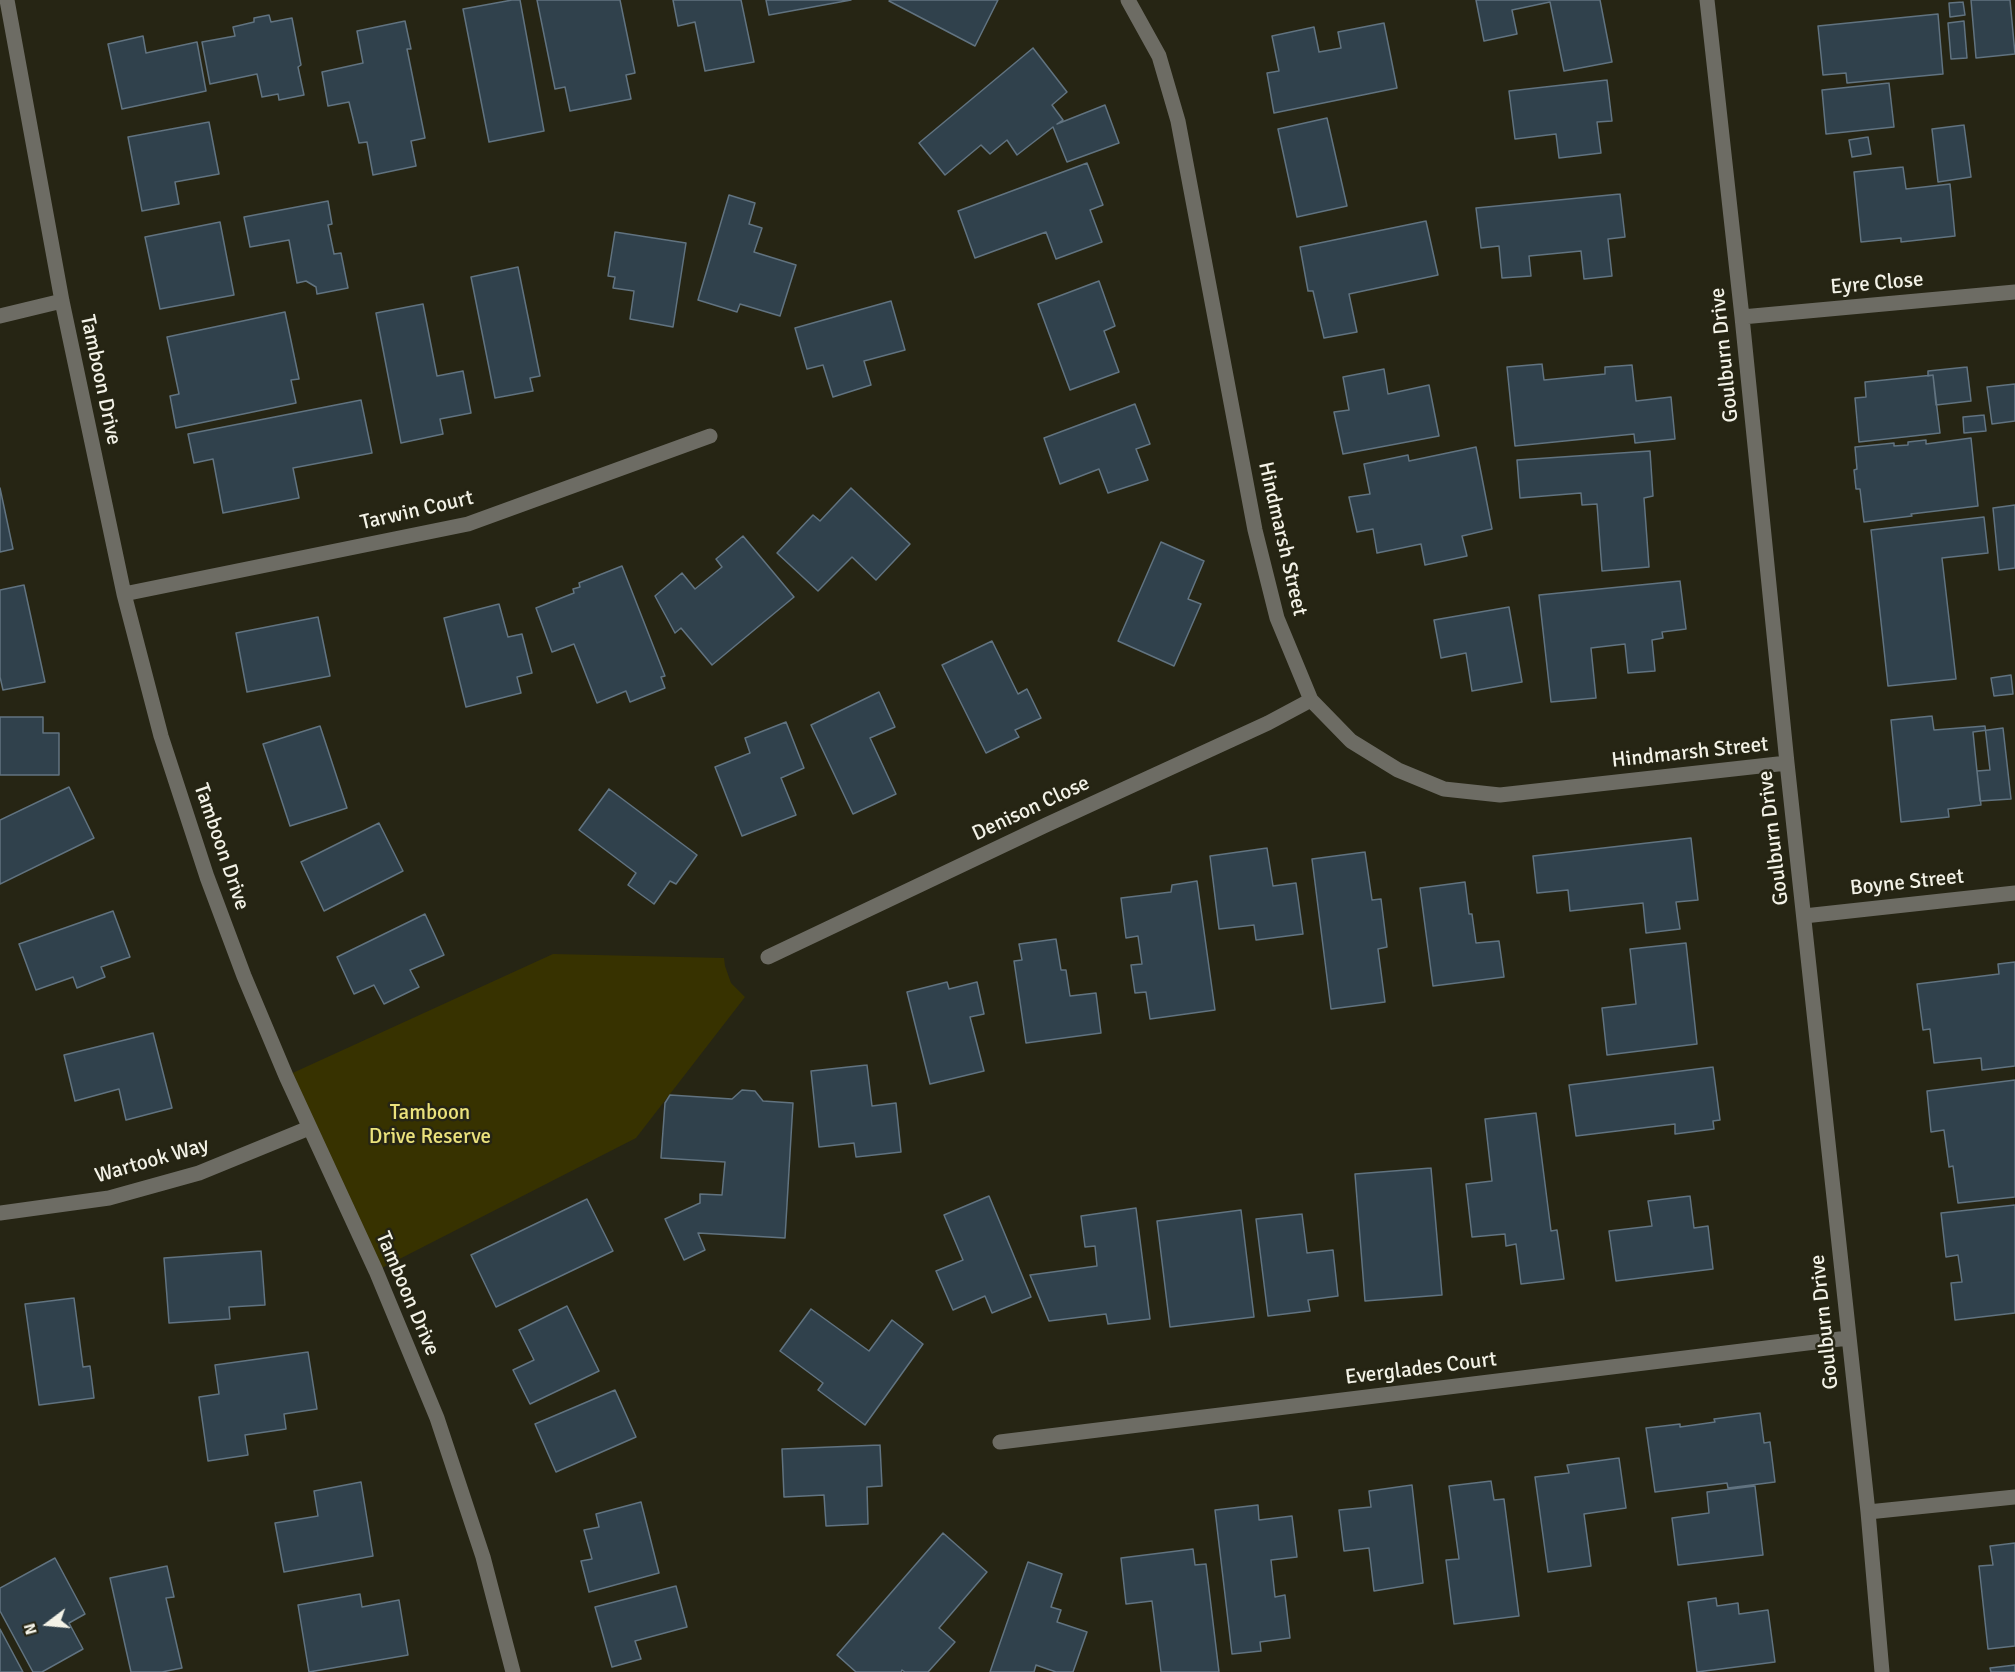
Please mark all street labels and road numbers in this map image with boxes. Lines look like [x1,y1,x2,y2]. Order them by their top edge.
street label: Eyre Close [1830,267,1924,301]
street label: Goulburn Drive [1705,286,1745,424]
street label: Tamboon Drive [74,313,126,447]
street label: Hindmarsh Street [1252,459,1312,619]
street label: Tarwin Court [358,486,476,536]
street label: Hindmarsh Street [1610,732,1770,774]
street label: Goulburn Drive [1753,769,1795,907]
street label: Denison Close [968,771,1094,847]
street label: Tamboon Drive [188,780,254,914]
street label: Boyne Street [1849,864,1965,902]
street label: Wartook Way [92,1133,212,1189]
street label: Tamboon Drive [370,1228,444,1360]
street label: Goulburn Drive [1805,1253,1845,1391]
street label: Everglades Court [1344,1347,1498,1391]

